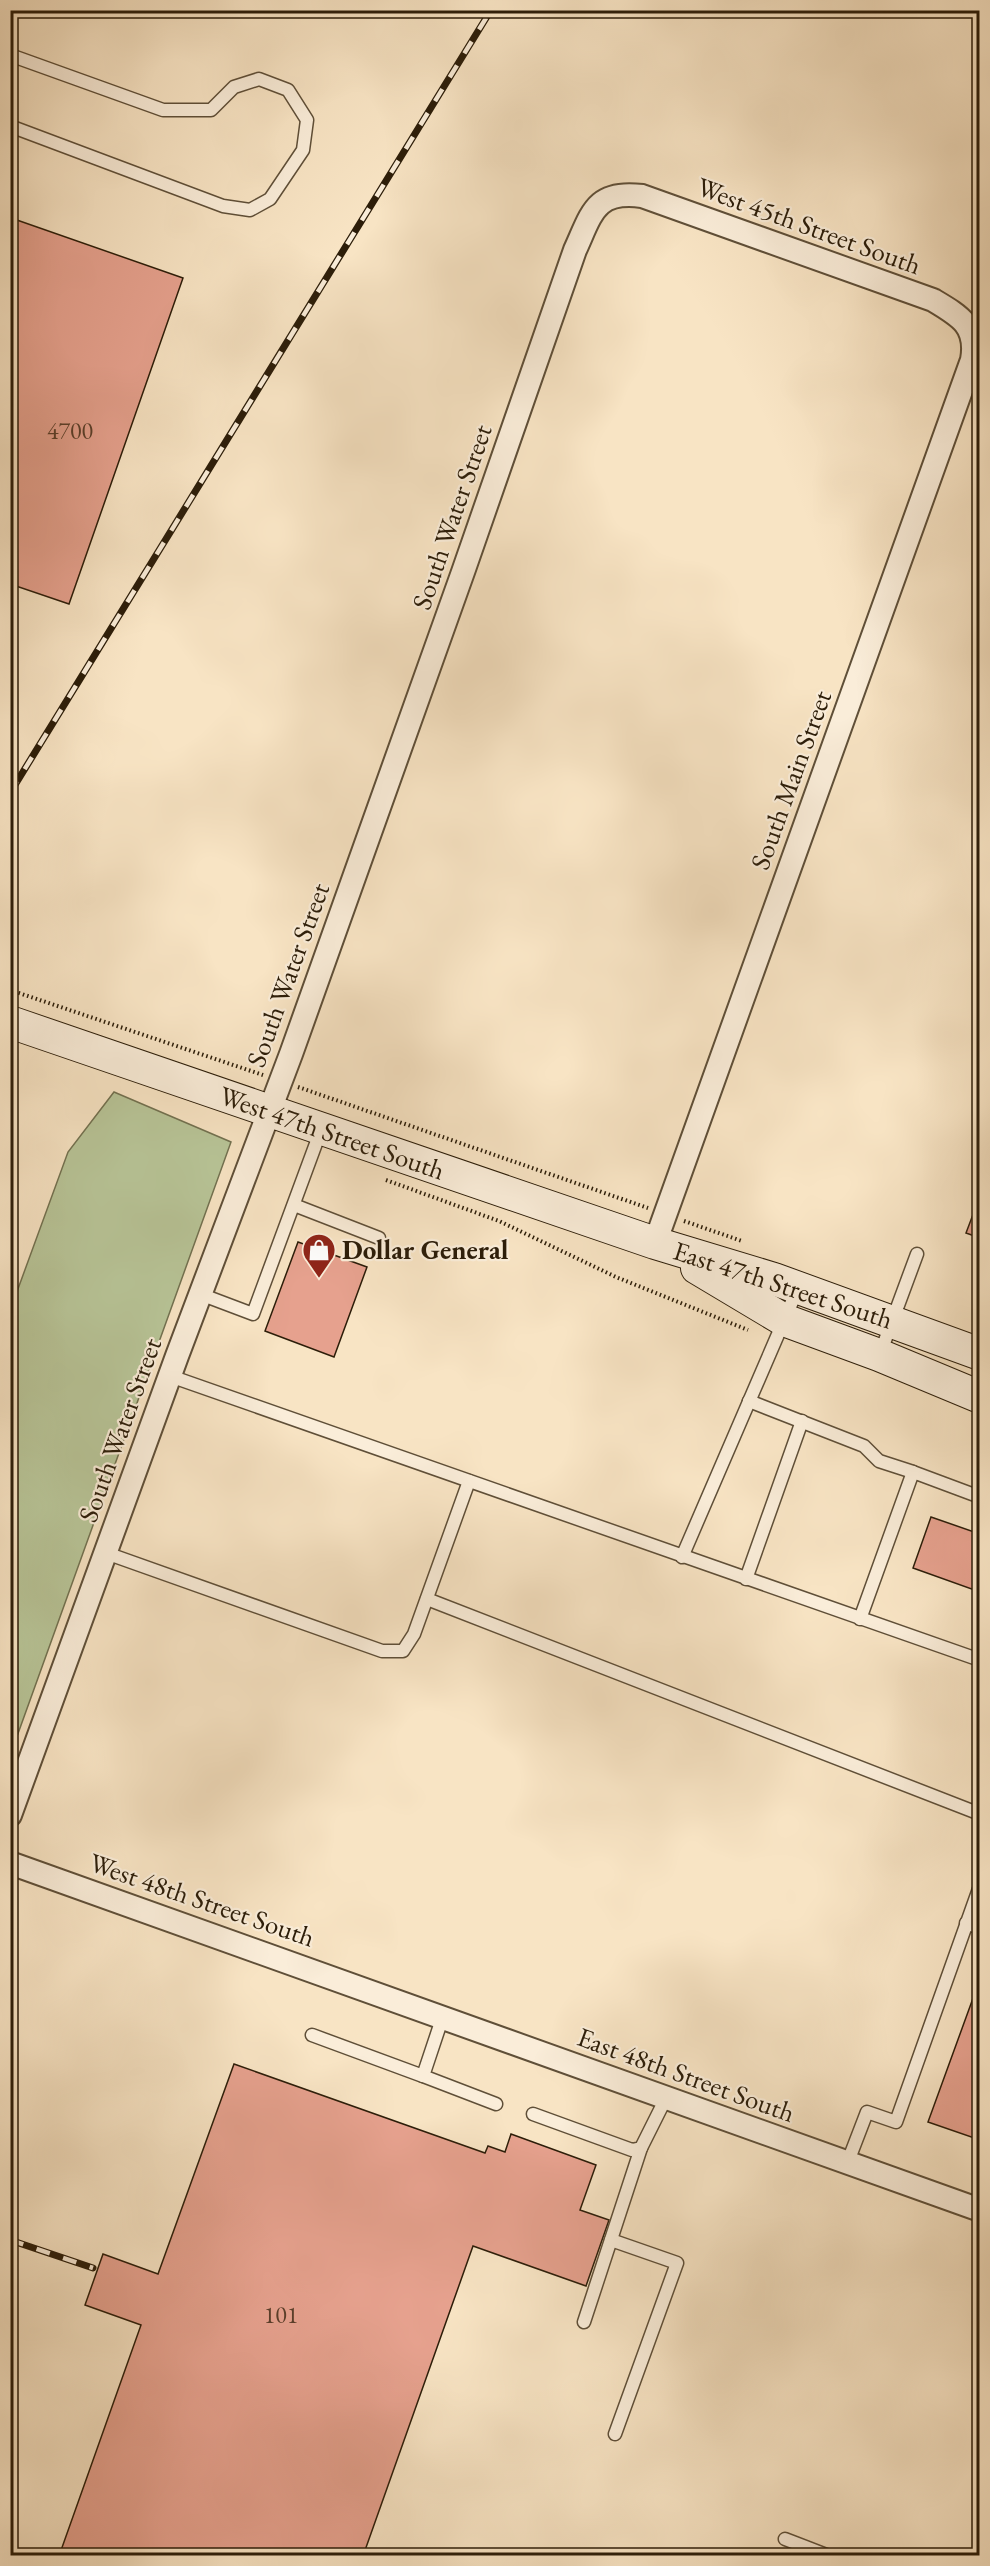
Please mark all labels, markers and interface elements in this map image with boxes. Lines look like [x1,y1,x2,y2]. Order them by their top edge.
street label: West 45th Street South [692,169,926,282]
house number: 4700 [47,415,93,446]
street label: South Water Street [403,419,500,614]
street label: South Main Street [742,685,839,874]
street label: South Water Street [238,877,337,1072]
street label: West 47th Street South [215,1078,450,1188]
shop icon: Dollar General [301,1232,337,1279]
place label: Dollar General [342,1232,509,1267]
street label: East 47th Street South [669,1233,897,1337]
street label: South Water Street [70,1332,169,1527]
street label: West 48th Street South [85,1845,320,1955]
street label: East 48th Street South [573,2019,800,2130]
house number: 101 [264,2299,298,2330]

